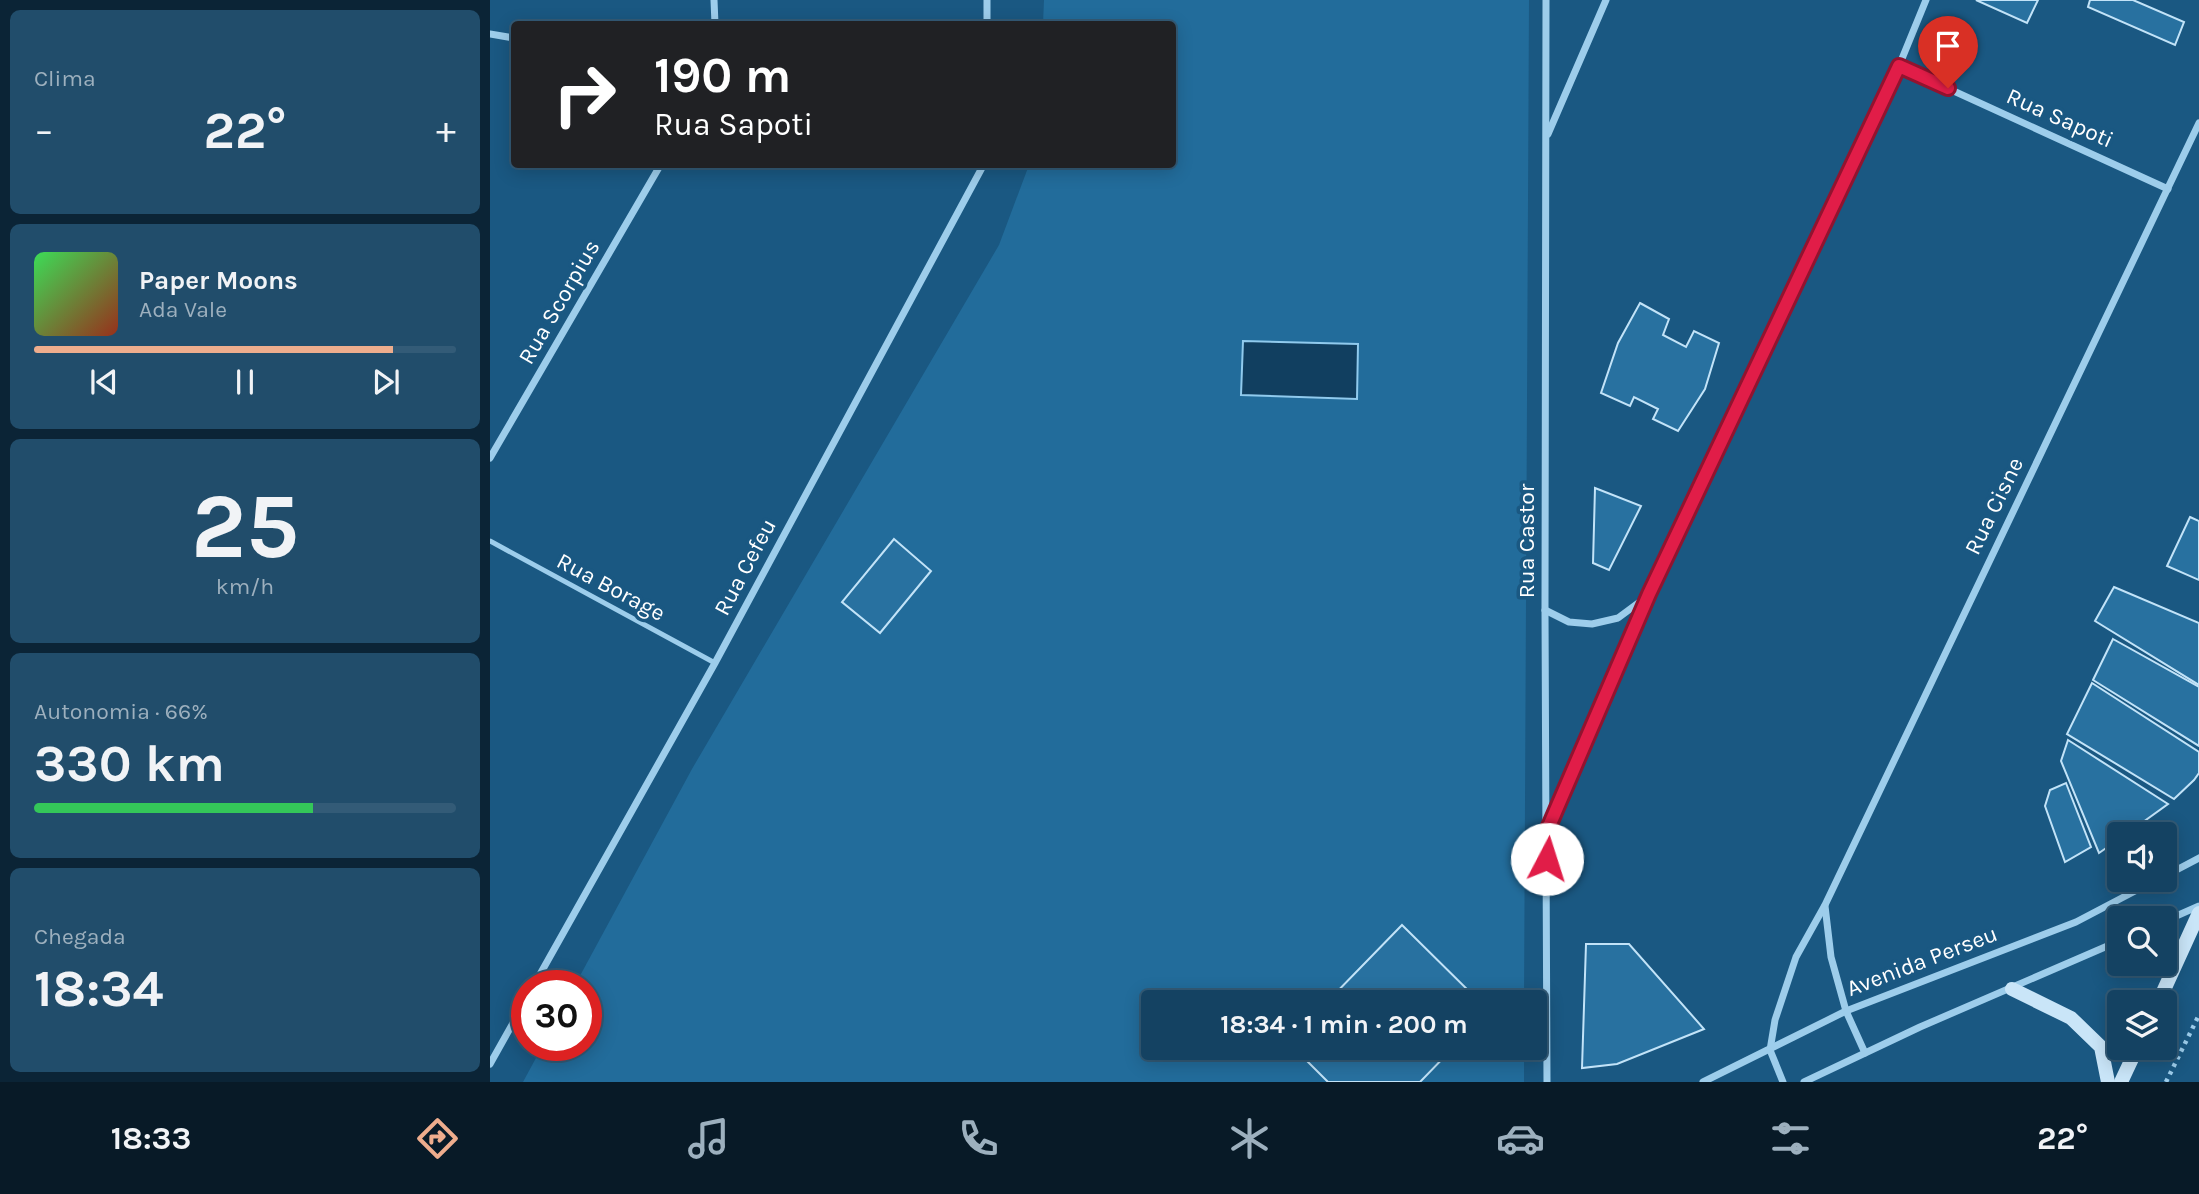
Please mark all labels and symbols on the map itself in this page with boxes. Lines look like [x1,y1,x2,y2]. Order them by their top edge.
pin [1918,16,1978,88]
street label: Rua Sapoti [2002,82,2118,154]
street label: Rua Scorpius [513,235,605,369]
street label: Rua Cisne [1959,453,2029,559]
street label: Rua Castor [1513,483,1540,598]
street label: Rua Cefeu [708,514,782,620]
street label: Rua Borage [552,547,670,627]
position arrow [1510,822,1584,896]
street label: Avenida Perseu [1843,920,2001,1002]
speed limit sign: 30 [511,970,602,1061]

